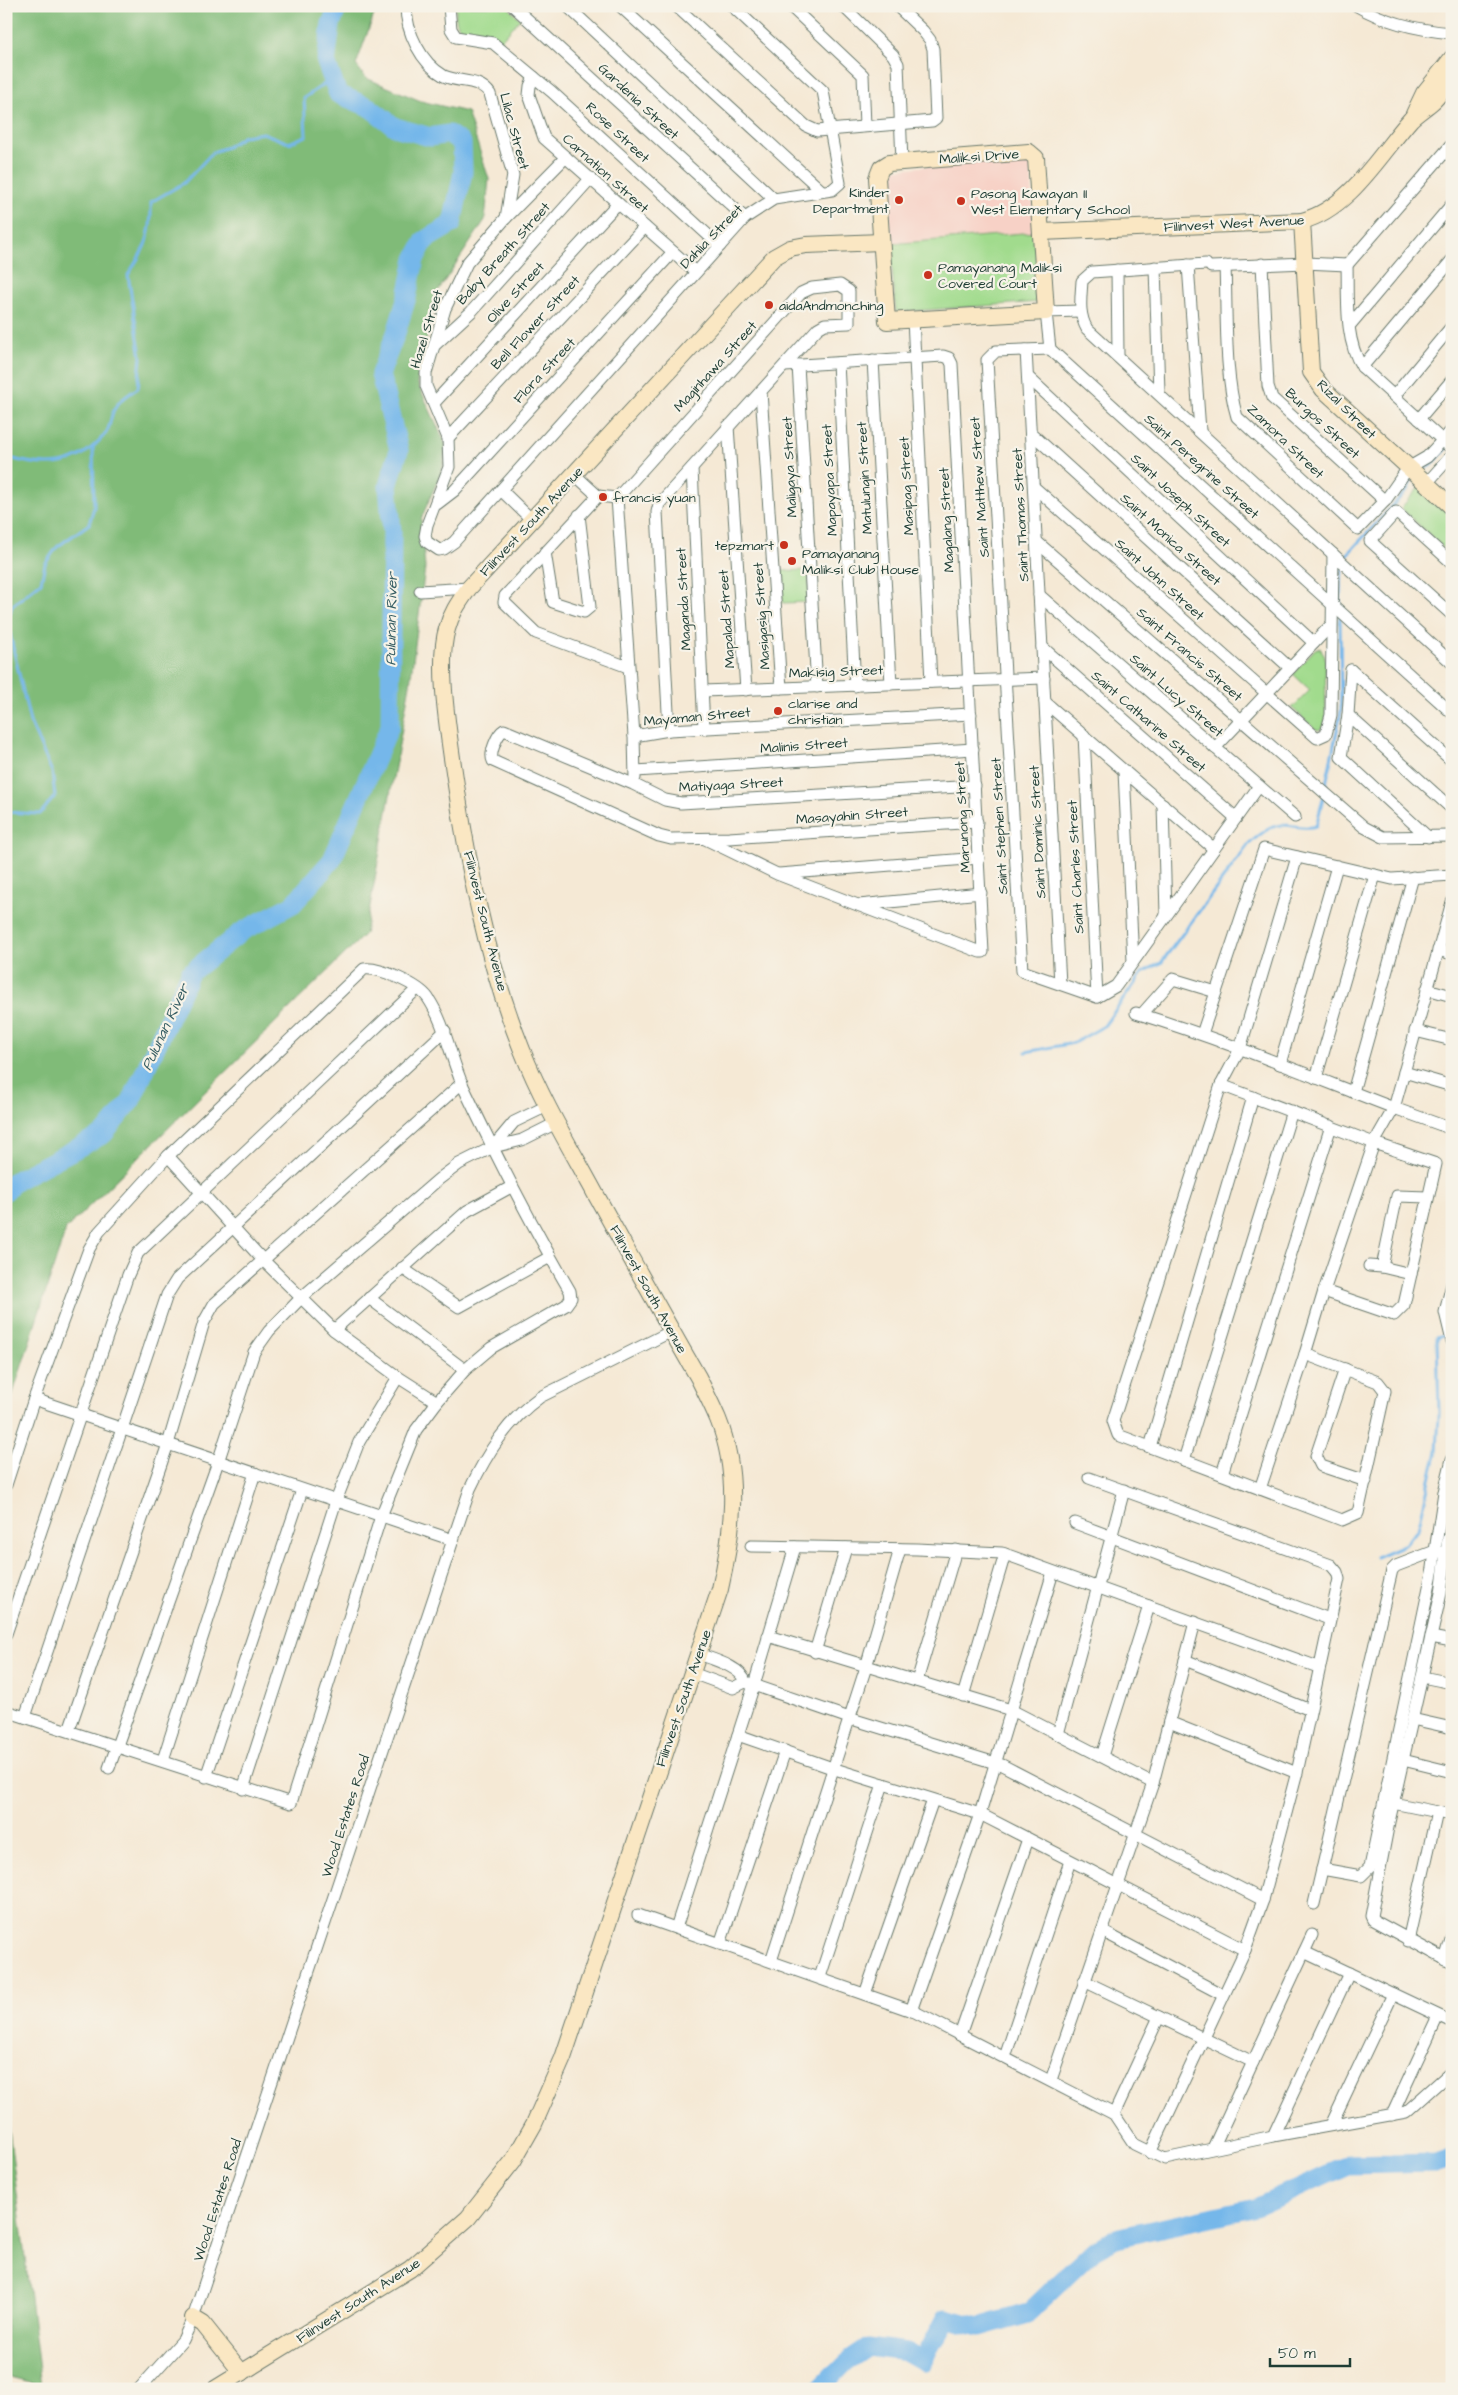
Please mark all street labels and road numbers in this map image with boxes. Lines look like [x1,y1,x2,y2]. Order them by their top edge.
street label: Gardenia Street [593,59,684,145]
street label: Lilac Street [494,91,534,172]
street label: Rose Street [581,98,654,168]
street label: Carnation Street [558,129,653,218]
street label: Maliksi Drive [938,144,1020,170]
street label: Baby Breath Street [452,198,556,309]
street label: Dahlia Street [676,200,748,274]
street label: Filinvest West Avenue [1163,210,1305,238]
street label: Olive Street [482,257,550,328]
street label: Bell Flower Street [487,271,585,374]
street label: Hazel Street [406,287,448,371]
street label: Maginhawa Street [669,317,762,417]
street label: Flora Street [509,333,581,408]
street label: Rizal Street [1312,375,1381,444]
street label: Burgos Street [1281,384,1364,464]
street label: Zamora Street [1242,400,1329,484]
street label: Saint Peregrine Street [1139,410,1264,524]
street label: Saint Matthew Street [965,415,995,558]
street label: Maligaya Street [777,416,803,518]
street label: Matulungin Street [852,421,878,535]
street label: Mapayapa Street [817,423,843,536]
street label: Masipag Street [894,436,920,536]
street label: Saint Thomas Street [1007,447,1034,582]
street label: Saint Joseph Street [1126,449,1235,553]
street label: Filinvest South Avenue [475,462,588,581]
street label: Magalang Street [934,466,960,573]
street label: Saint Monica Street [1115,489,1226,591]
street label: Saint John Street [1110,534,1209,626]
street label: Maganda Street [671,547,697,651]
street label: Masigasig Street [748,561,776,670]
street label: Mapalad Street [714,569,740,669]
street label: Saint Francis Street [1132,603,1247,707]
street label: Saint Lucy Street [1125,649,1228,742]
street label: Makisig Street [788,660,884,684]
street label: Saint Catharine Street [1087,666,1210,778]
street label: Mayaman Street [643,702,752,732]
street label: Malinis Street [759,733,849,759]
street label: Saint Stephen Street [986,757,1014,895]
street label: Marunong Street [950,760,976,873]
street label: Saint Dominic Street [1025,765,1051,899]
street label: Matiyaga Street [678,772,784,798]
street label: Saint Charles Street [1062,799,1089,934]
street label: Masayahin Street [795,802,909,830]
street label: Filinvest South Avenue [458,849,512,994]
street label: Filinvest South Avenue [604,1222,692,1358]
street label: Filinvest South Avenue [651,1627,717,1770]
street label: Wood Estates Road [317,1752,375,1880]
street label: Wood Estates Road [189,2136,247,2264]
street label: Filinvest South Avenue [293,2253,425,2348]

